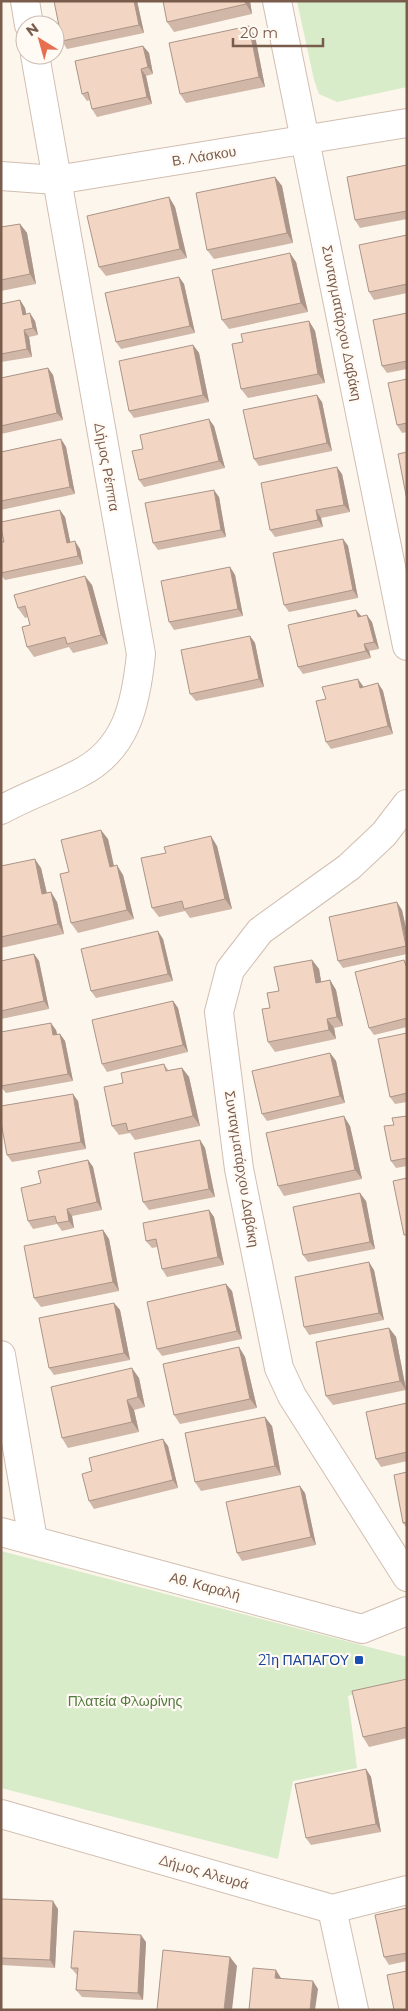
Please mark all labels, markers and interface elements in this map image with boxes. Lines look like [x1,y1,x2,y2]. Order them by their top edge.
north arrow [15,15,65,65]
scale bar [233,15,323,47]
text: N [22,19,42,40]
text: 20 m [240,23,278,42]
street label: Β. Λάσκου [171,142,237,170]
street label: Συνταγματάρχου Δαβάκη [318,244,366,402]
street label: Δήμος Ρέππα [90,421,124,513]
street label: Συνταγματάρχου Δαβάκη [221,1089,263,1249]
street label: Αθ. Καραλή [168,1568,242,1604]
place label: 21η ΠΑΠΑΓΟΥ [258,1651,350,1669]
marker: 21η ΠΑΠΑΓΟΥ [353,1654,365,1666]
park label: Πλατεία Φλωρίνης [68,1692,183,1710]
street label: Δήμος Αλευρά [157,1851,251,1893]

